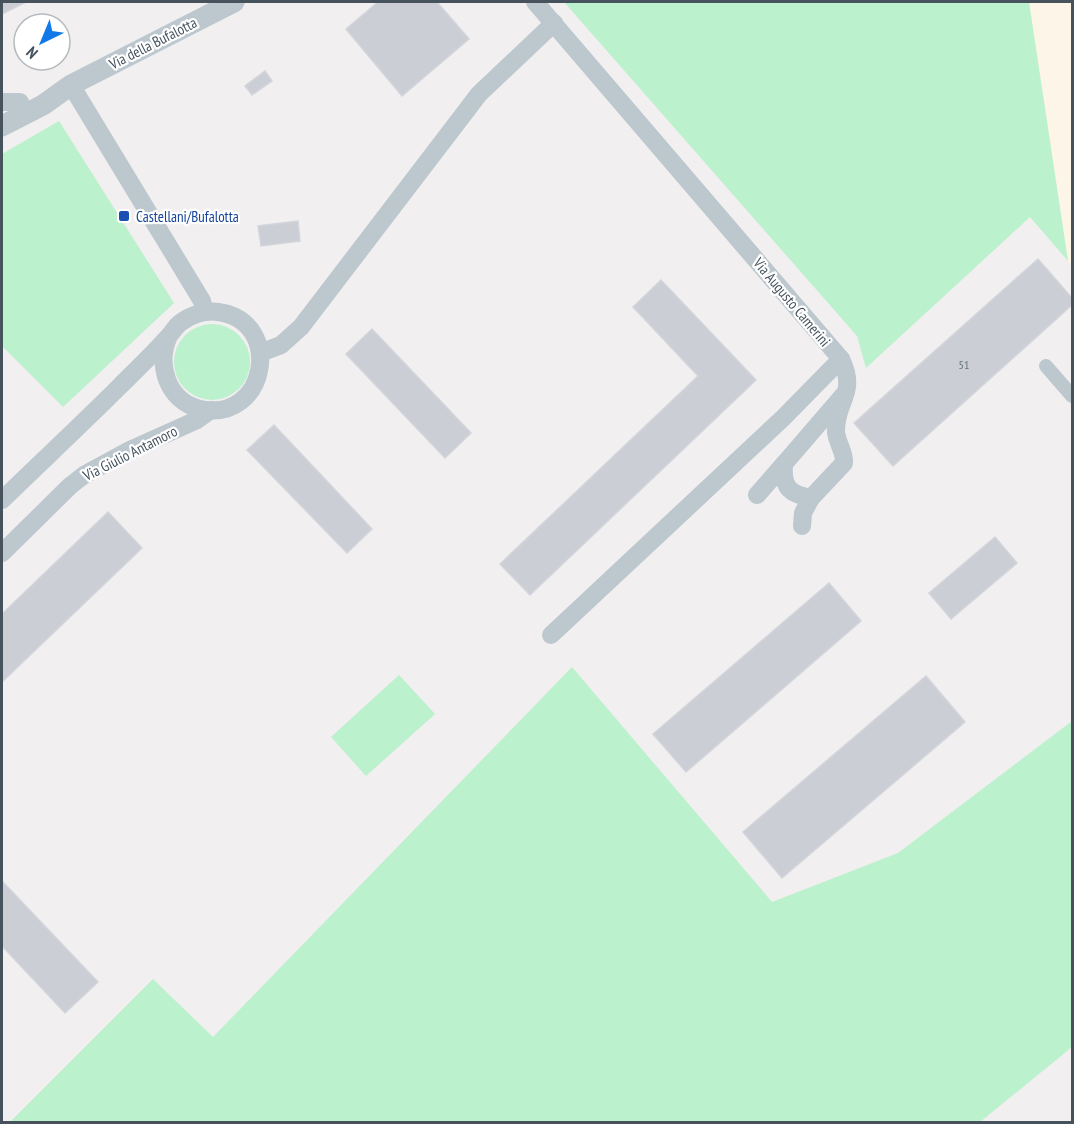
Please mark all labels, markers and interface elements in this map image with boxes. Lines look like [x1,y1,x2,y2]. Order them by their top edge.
north arrow [12,12,72,72]
street label: Via della Bufalotta [105,13,200,74]
text: N [22,43,42,63]
place label: Castellani/Bufalotta [136,207,239,226]
marker: Castellani/Bufalotta [117,209,131,223]
street label: Via Augusto Camerini [749,253,835,350]
house number: 51 [959,357,969,372]
street label: Via Giulio Antamoro [79,421,180,485]

